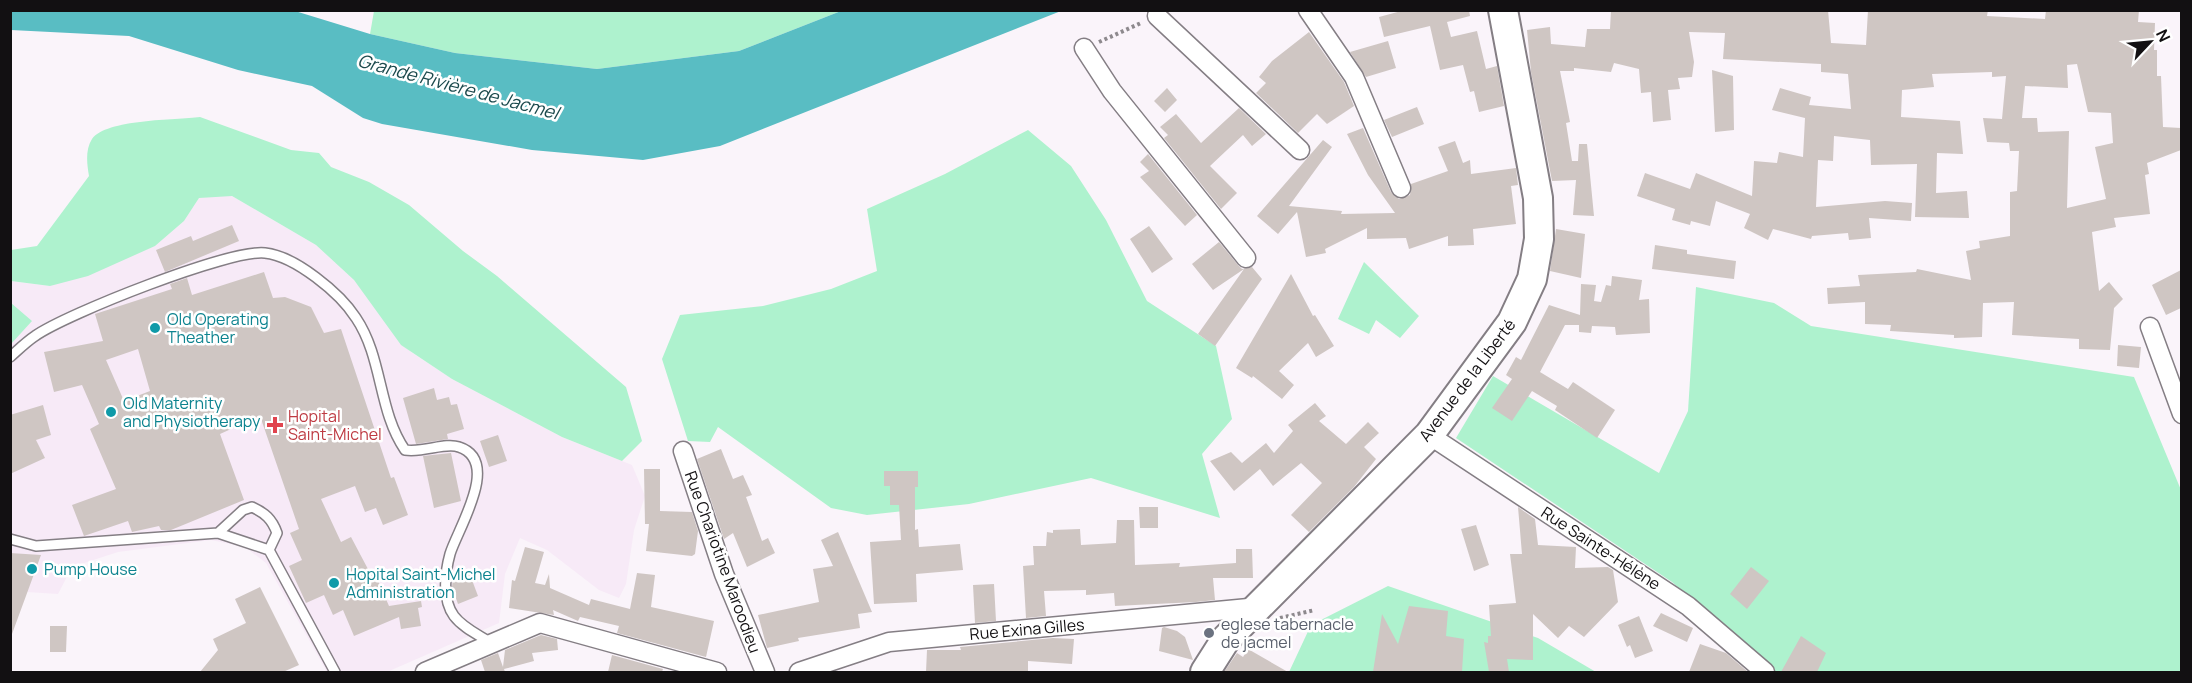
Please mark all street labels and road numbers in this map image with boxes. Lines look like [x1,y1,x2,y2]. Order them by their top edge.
street label: Avenue de la Liberté [1414,314,1520,446]
street label: Rue Chariotine Maroodieu [680,468,766,656]
street label: Rue Sainte-Hélène [1537,501,1665,595]
street label: Rue Exina Gilles [969,613,1085,645]

